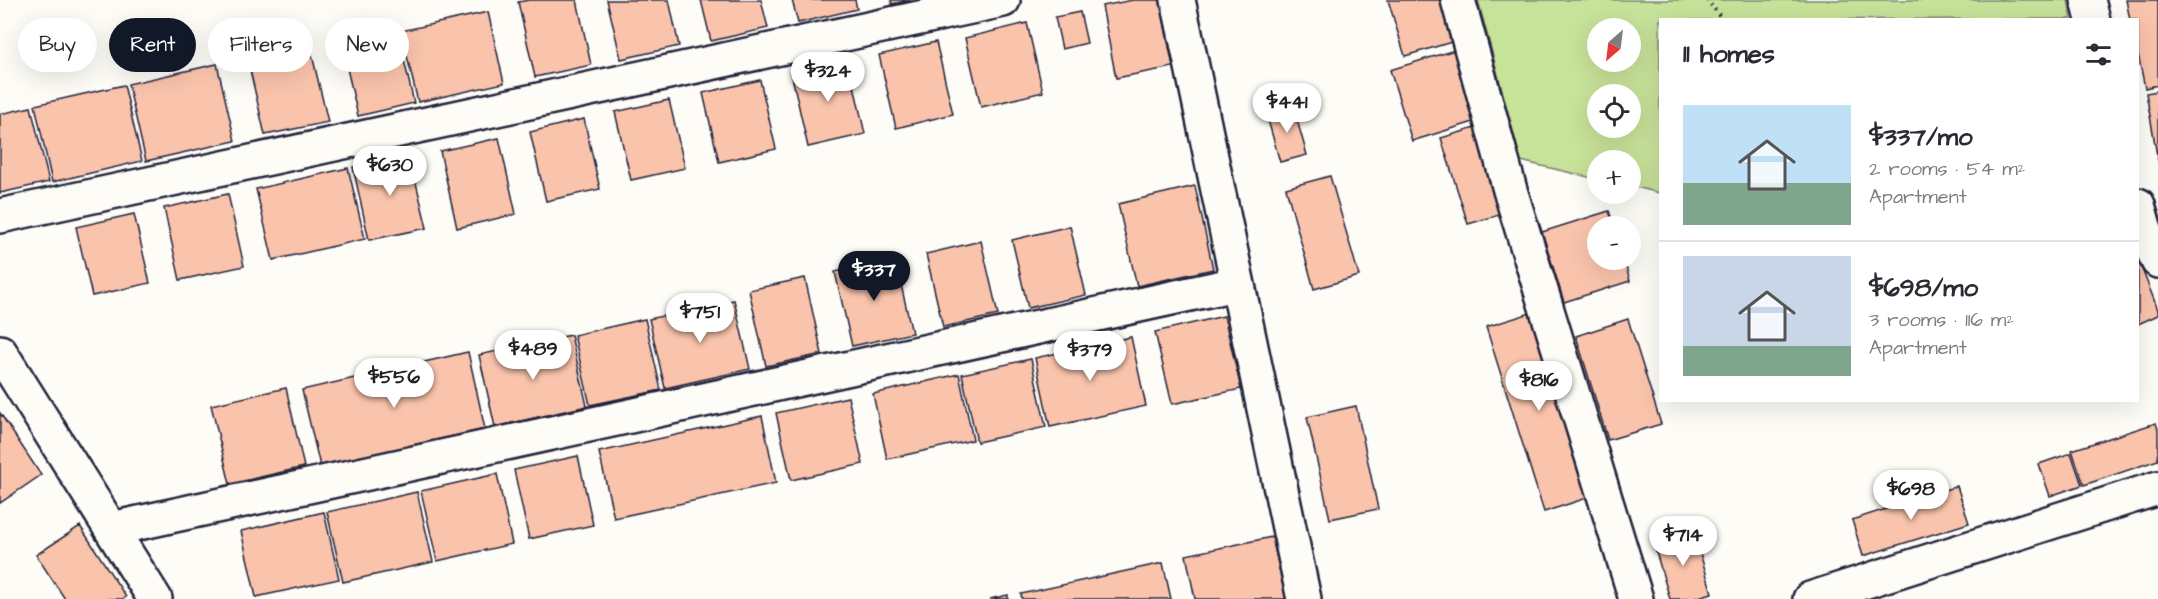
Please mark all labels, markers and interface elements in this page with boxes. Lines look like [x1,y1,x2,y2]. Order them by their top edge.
chip: Buy [18,18,97,72]
chip: Rent [109,18,196,72]
chip: Filters [208,18,313,72]
chip: New [325,18,409,72]
north arrow [1587,18,1641,72]
map controls [1587,18,1641,270]
text: 11 homes [1683,36,1775,72]
icon: filters [2082,38,2115,71]
pin: $324 [792,52,864,103]
text: $324 [805,57,851,85]
pin: $441 [1251,83,1323,134]
button: locate [1587,84,1641,138]
text: $441 [1267,88,1307,116]
text: $337/mo [1869,119,1973,155]
icon: home [1731,129,1803,201]
pin: $630 [354,146,426,197]
button: + [1587,150,1641,204]
text: $630 [367,151,413,179]
text: 2 rooms · 54 m² [1869,155,2025,183]
text: Apartment [1869,183,1967,211]
button: − [1587,216,1641,270]
pin: $337 [838,251,910,302]
text: $337 [852,256,896,284]
text: $698/mo [1869,270,1978,306]
icon: home [1731,280,1803,352]
pin: $751 [664,293,736,344]
text: $751 [680,298,720,326]
text: 3 rooms · 116 m² [1869,306,2014,334]
pin: $489 [497,330,569,381]
pin: $379 [1054,331,1126,382]
text: Apartment [1869,334,1967,362]
text: $489 [508,335,558,363]
text: $379 [1068,336,1113,364]
pin: $556 [358,358,430,409]
pin: $816 [1503,361,1575,412]
text: $556 [368,363,420,391]
text: $816 [1519,366,1559,394]
pin: $698 [1875,470,1947,521]
text: $698 [1887,475,1935,503]
pin: $714 [1647,516,1719,567]
text: $714 [1663,521,1703,549]

